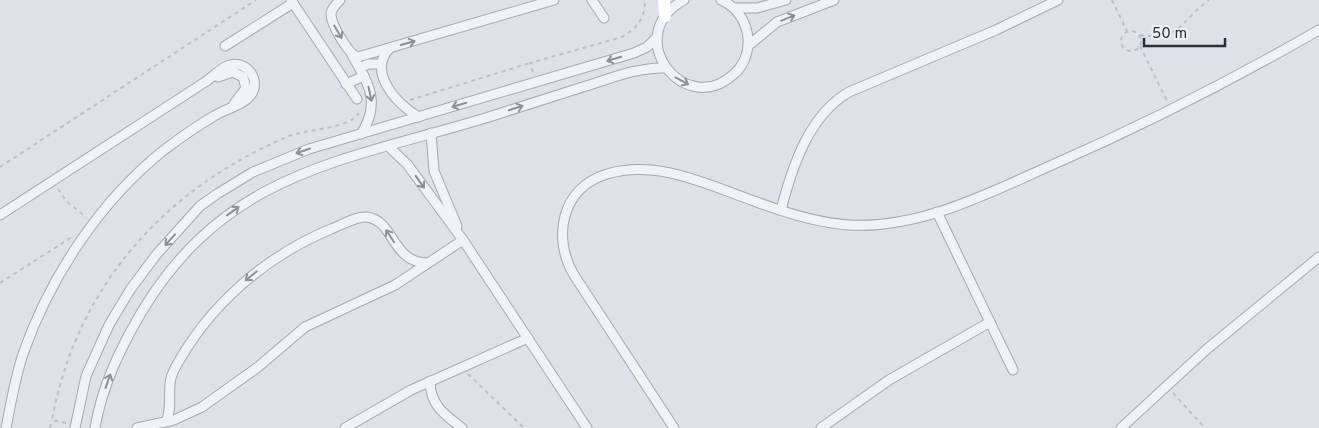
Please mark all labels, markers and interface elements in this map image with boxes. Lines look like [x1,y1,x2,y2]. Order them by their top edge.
one-way arrow [780,12,795,22]
scale bar [1144,15,1225,47]
one-way arrow [333,25,343,39]
text: 50 m [1152,25,1187,44]
one-way arrow [400,37,416,47]
one-way arrow [607,54,623,64]
one-way arrow [674,77,689,86]
one-way arrow [366,85,376,101]
one-way arrow [451,101,467,111]
one-way arrow [508,103,524,112]
one-way arrow [296,147,311,156]
one-way arrow [415,175,425,189]
one-way arrow [226,206,240,216]
one-way arrow [385,230,395,244]
one-way arrow [164,233,175,246]
one-way arrow [245,270,258,281]
one-way arrow [104,374,113,389]

